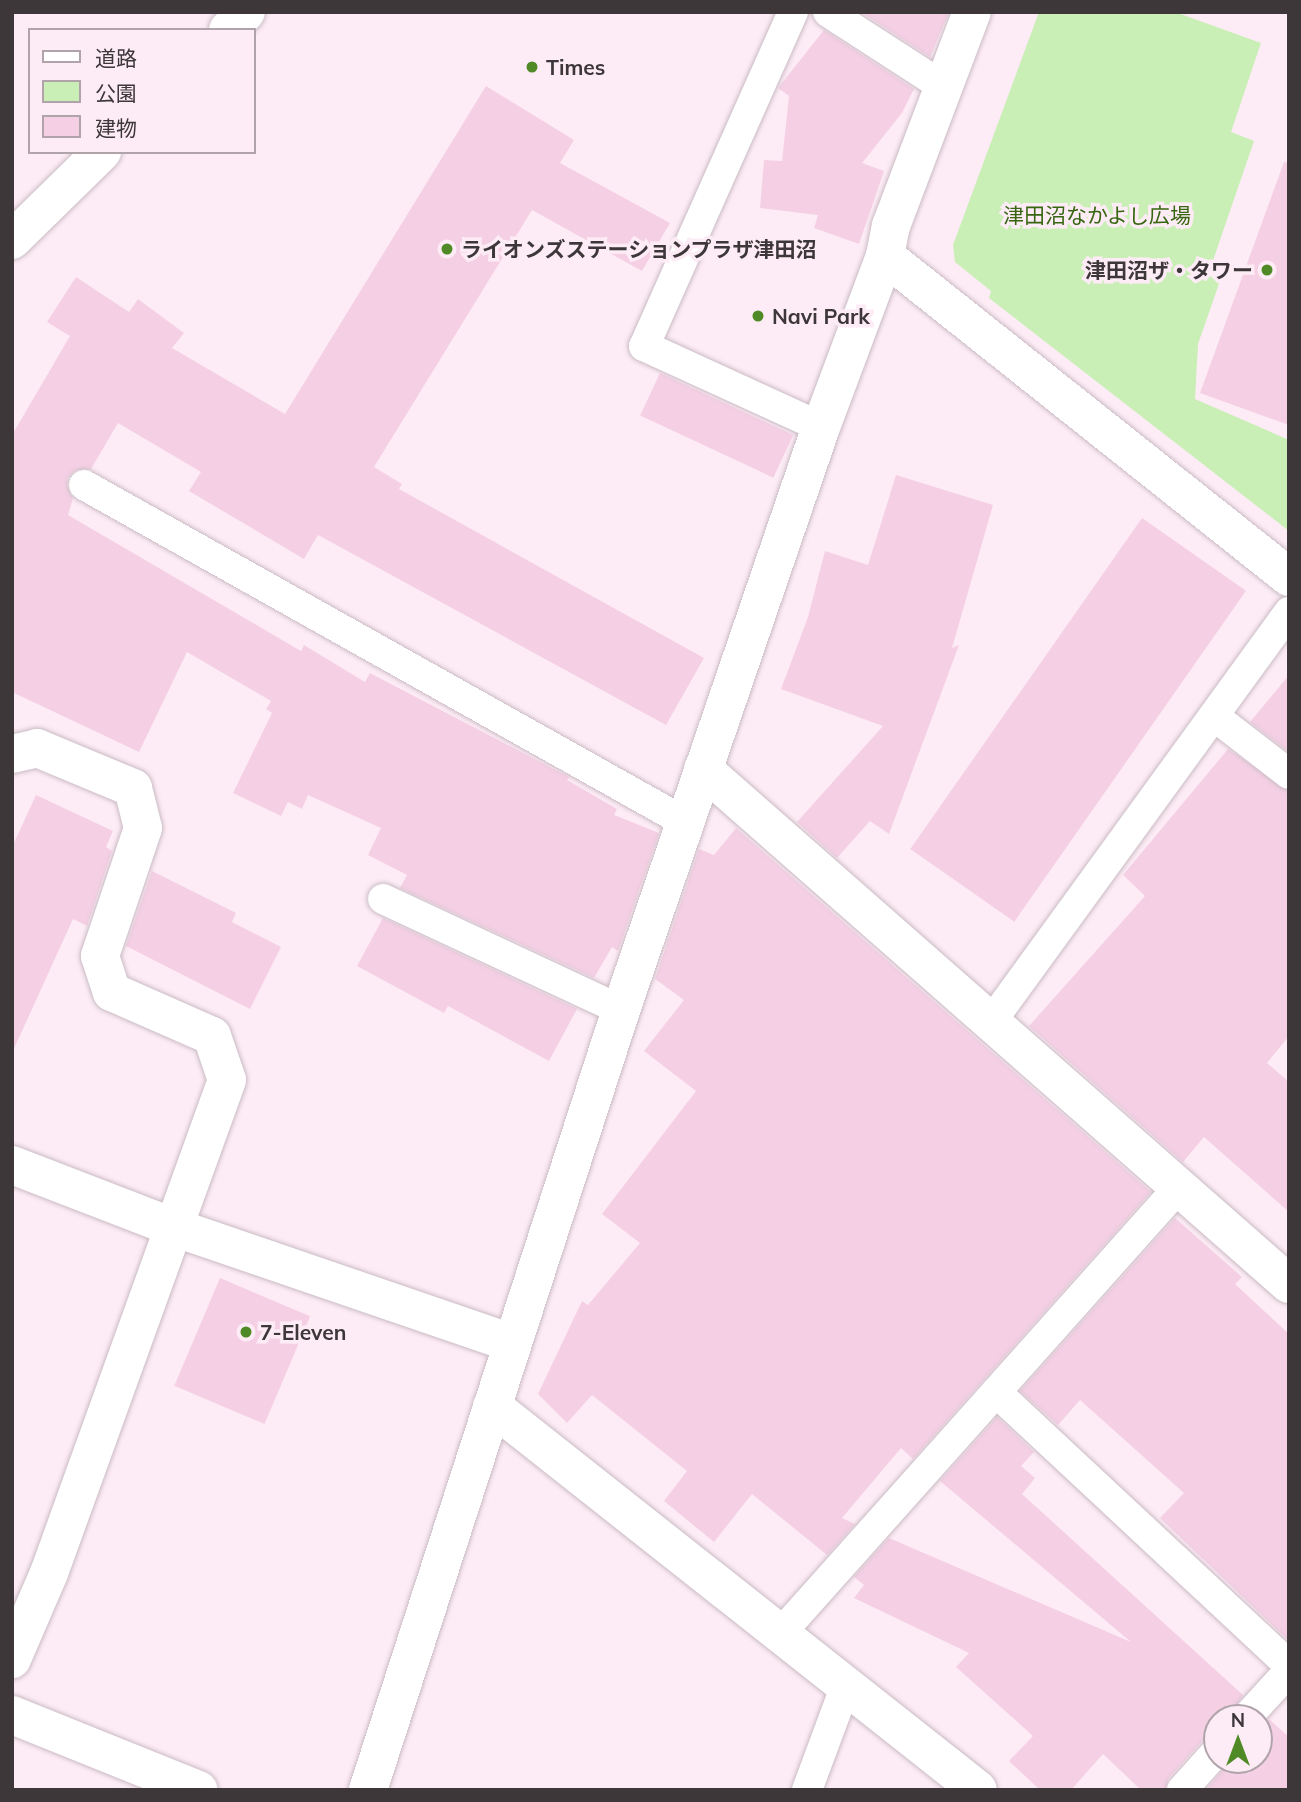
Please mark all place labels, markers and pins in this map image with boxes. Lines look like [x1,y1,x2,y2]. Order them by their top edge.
place label: Times [546,54,605,80]
marker: Times [524,59,540,75]
place label: ライオンズステーションプラザ津田沼 [461,236,818,262]
marker: ライオンズステーションプラザ津田沼 [439,241,455,257]
place label: 津田沼ザ・タワー [1085,257,1253,283]
marker: 津田沼ザ・タワー [1259,262,1275,278]
place label: Navi Park [772,303,870,329]
marker: Navi Park [750,308,766,324]
place label: 7-Eleven [260,1319,346,1345]
marker: 7-Eleven [238,1324,254,1340]

